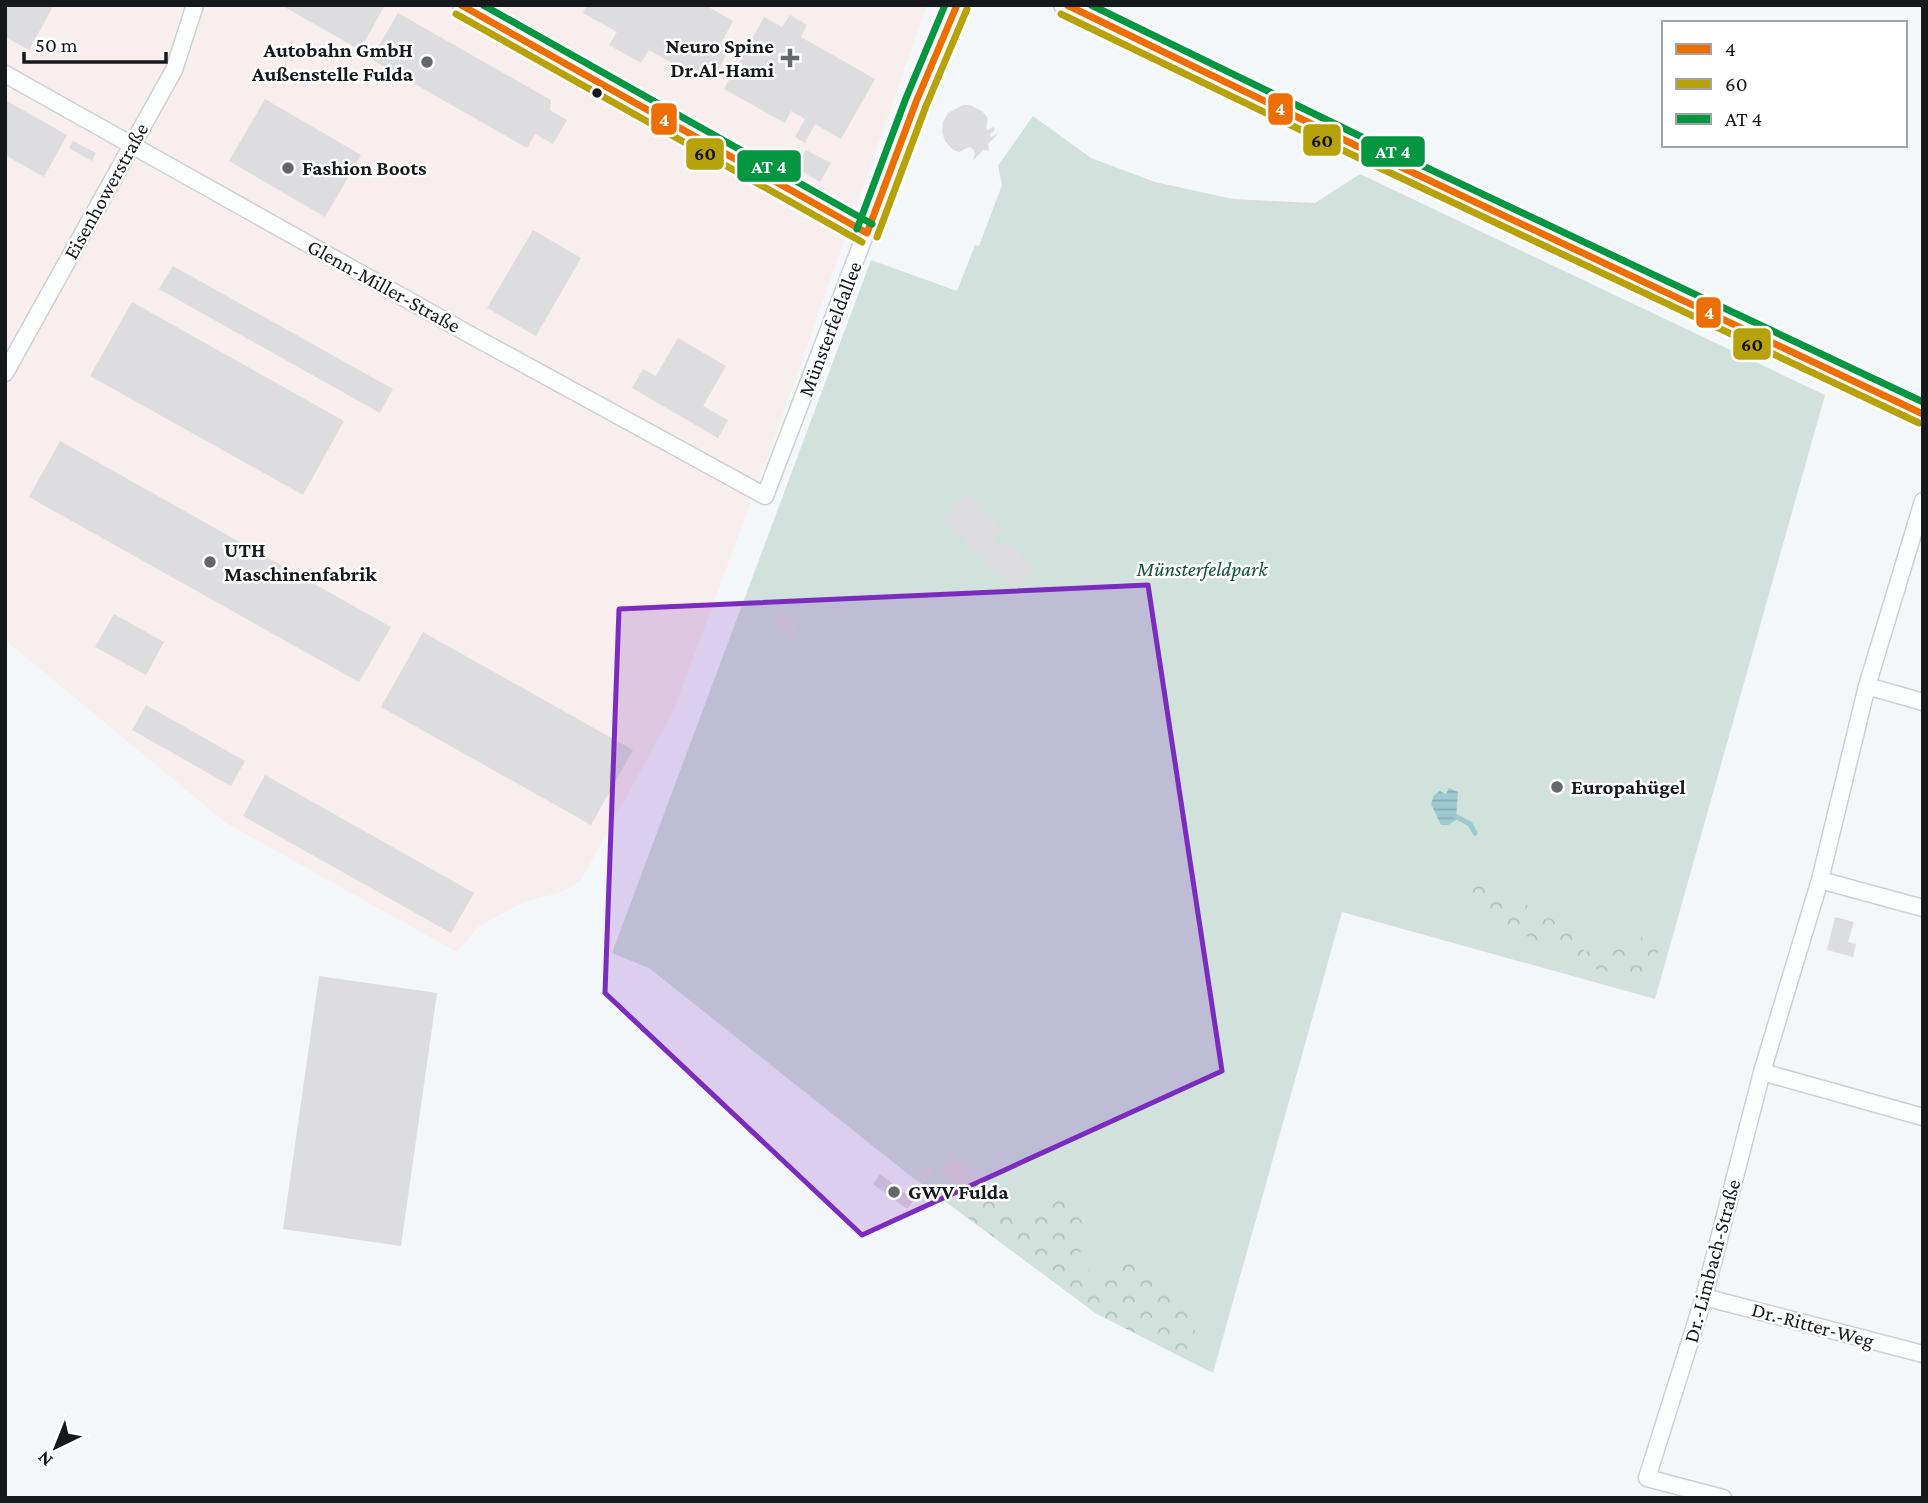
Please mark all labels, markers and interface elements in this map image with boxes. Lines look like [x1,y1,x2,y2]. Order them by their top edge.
scale bar [24,21,166,65]
legend [1662,21,1907,147]
text: 50 m [35,33,78,57]
place label: Neuro Spine Dr.Al-Hami [665,34,774,82]
text: 4 [1725,37,1736,61]
place label: Autobahn GmbH Außenstelle Fulda [251,38,414,86]
marker: Neuro Spine Dr.Al-Hami [780,48,800,68]
marker: Autobahn GmbH Außenstelle Fulda [419,54,435,70]
text: 60 [1725,72,1748,96]
unlabelled marker [590,86,604,100]
line badge: 4 [1267,92,1294,126]
text: 4 [1275,98,1285,119]
line badge: 4 [650,102,678,136]
text: AT 4 [1725,107,1762,131]
text: 4 [659,109,669,130]
street label: Eisenhowerstraße [59,119,153,263]
line badge: 60 [1302,123,1342,157]
text: 60 [1311,130,1333,151]
line badge: AT 4 [1360,135,1426,168]
line badge: 60 [685,137,725,171]
text: AT 4 [1374,141,1411,162]
text: 60 [694,143,716,164]
line badge: AT 4 [736,149,802,183]
place label: Fashion Boots [302,156,427,180]
text: AT 4 [750,156,787,177]
marker: Fashion Boots [280,160,296,176]
street label: Glenn-Miller-Straße [303,234,465,338]
street label: Münsterfeldallee [793,258,867,400]
line badge: 4 [1695,296,1722,329]
text: 4 [1704,302,1714,323]
line badge: 60 [1732,327,1772,361]
text: 60 [1741,334,1763,355]
place label: UTH Maschinenfabrik [224,538,377,586]
marker: UTH Maschinenfabrik [202,554,218,570]
park label: Münsterfeldpark [1136,557,1268,581]
place label: Europahügel [1571,775,1686,799]
marker: Europahügel [1549,779,1565,795]
street label: Dr.-Limbach-Straße [1679,1177,1745,1345]
place label: GWV Fulda [908,1180,1009,1204]
marker: GWV Fulda [886,1184,902,1200]
street label: Dr.-Ritter-Weg [1749,1297,1877,1353]
north arrow [21,1412,91,1482]
text: N [33,1447,57,1471]

